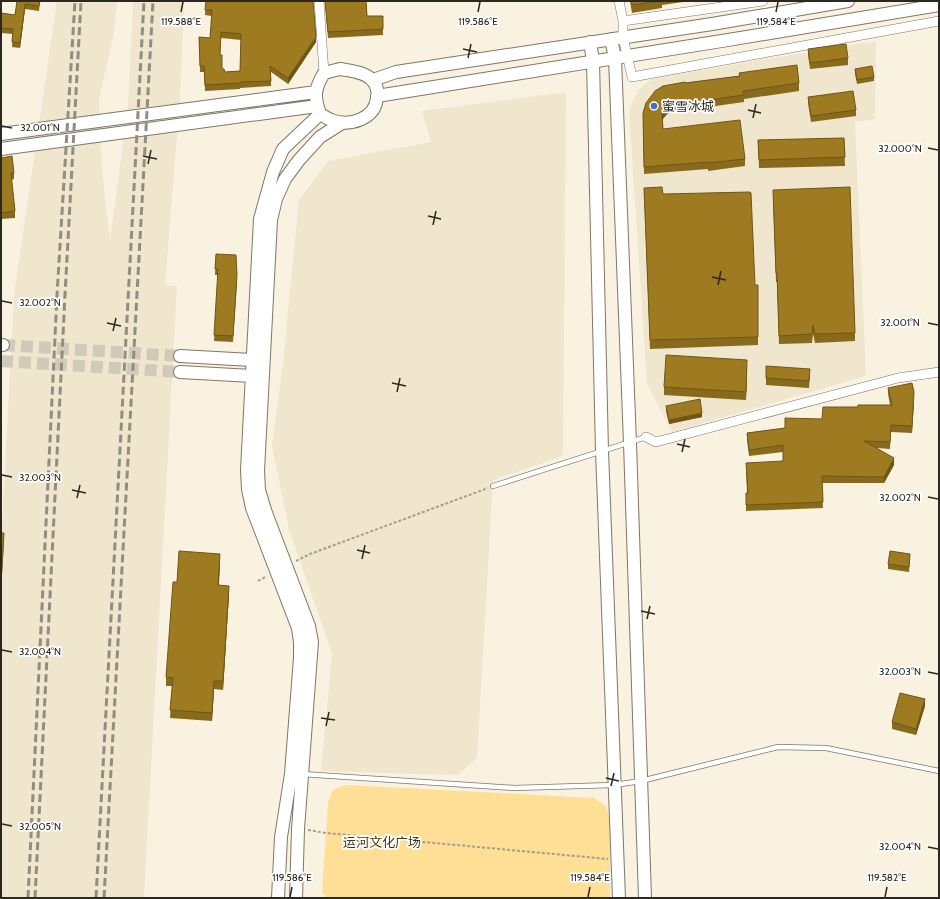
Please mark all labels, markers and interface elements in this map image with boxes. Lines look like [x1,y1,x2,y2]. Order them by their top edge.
text: 119.588°E [161,15,201,28]
text: 119.586°E [458,15,498,28]
text: 119.584°E [756,15,796,28]
place label: 蜜雪冰城 [662,98,714,114]
marker: 蜜雪冰城 [649,101,659,111]
text: 32.001°N [20,121,60,134]
text: 32.000°N [878,142,922,155]
text: 32.002°N [19,296,61,309]
text: 32.001°N [880,316,920,329]
text: 32.003°N [19,471,61,484]
text: 32.002°N [879,491,921,504]
text: 32.004°N [19,645,61,658]
text: 32.003°N [879,665,921,678]
text: 32.005°N [19,820,61,833]
park label: 运河文化广场 [343,834,421,850]
text: 32.004°N [879,840,921,853]
text: 119.586°E [272,871,312,884]
text: 119.584°E [570,871,610,884]
text: 119.582°E [867,871,907,884]

